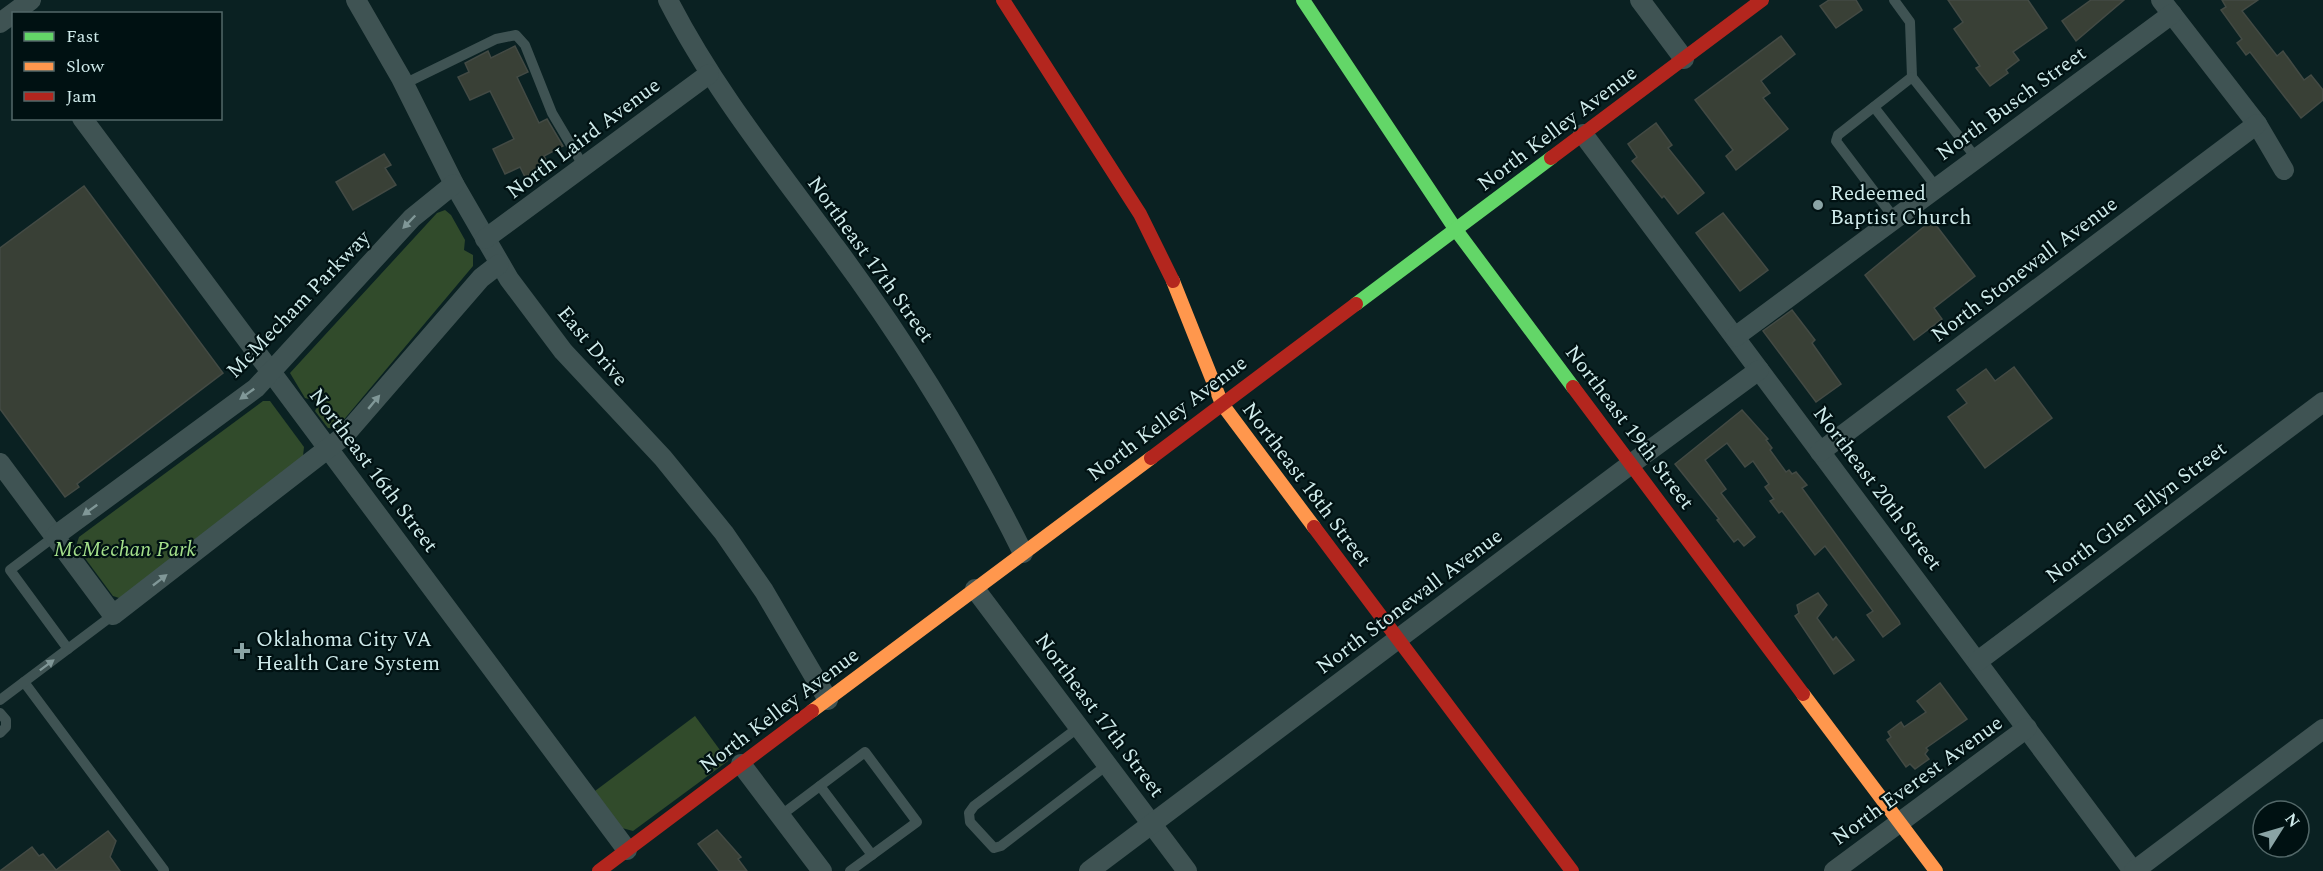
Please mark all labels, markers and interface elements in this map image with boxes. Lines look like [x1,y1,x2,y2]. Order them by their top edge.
legend [12,12,222,120]
text: Fast [66,23,99,50]
street label: North Busch Street [1930,38,2093,169]
text: Slow [66,53,105,80]
street label: North Kelley Avenue [1471,58,1644,200]
street label: North Laird Avenue [500,70,668,208]
text: Jam [66,83,97,110]
street label: Northeast 17th Street [799,170,942,350]
place label: Redeemed Baptist Church [1830,178,1971,234]
street label: North Stonewall Avenue [1924,189,2125,351]
marker: Redeemed Baptist Church [1811,198,1825,212]
one-way arrow [403,214,417,228]
street label: McMecham Parkway [219,223,379,386]
street label: East Drive [549,299,636,394]
street label: Northeast 19th Street [1556,338,1702,517]
street label: North Kelley Avenue [1081,348,1254,490]
street label: Northeast 16th Street [300,381,446,560]
one-way arrow [240,388,256,400]
one-way arrow [367,395,380,410]
street label: Northeast 18th Street [1233,395,1379,574]
street label: Northeast 20th Street [1804,399,1950,578]
street label: North Glen Ellyn Street [2039,434,2234,592]
one-way arrow [83,504,99,516]
street label: North Stonewall Avenue [1309,521,1510,683]
park label: McMechan Park [54,534,196,566]
one-way arrow [152,574,167,586]
place label: Oklahoma City VA Health Care System [256,624,440,680]
street label: Northeast 17th Street [1026,626,1172,805]
street label: North Kelley Avenue [693,640,866,782]
marker: Oklahoma City VA Health Care System [233,642,251,660]
one-way arrow [38,659,54,671]
street label: North Everest Avenue [1825,708,2010,854]
north arrow [2251,799,2311,859]
text: N [2279,808,2306,833]

